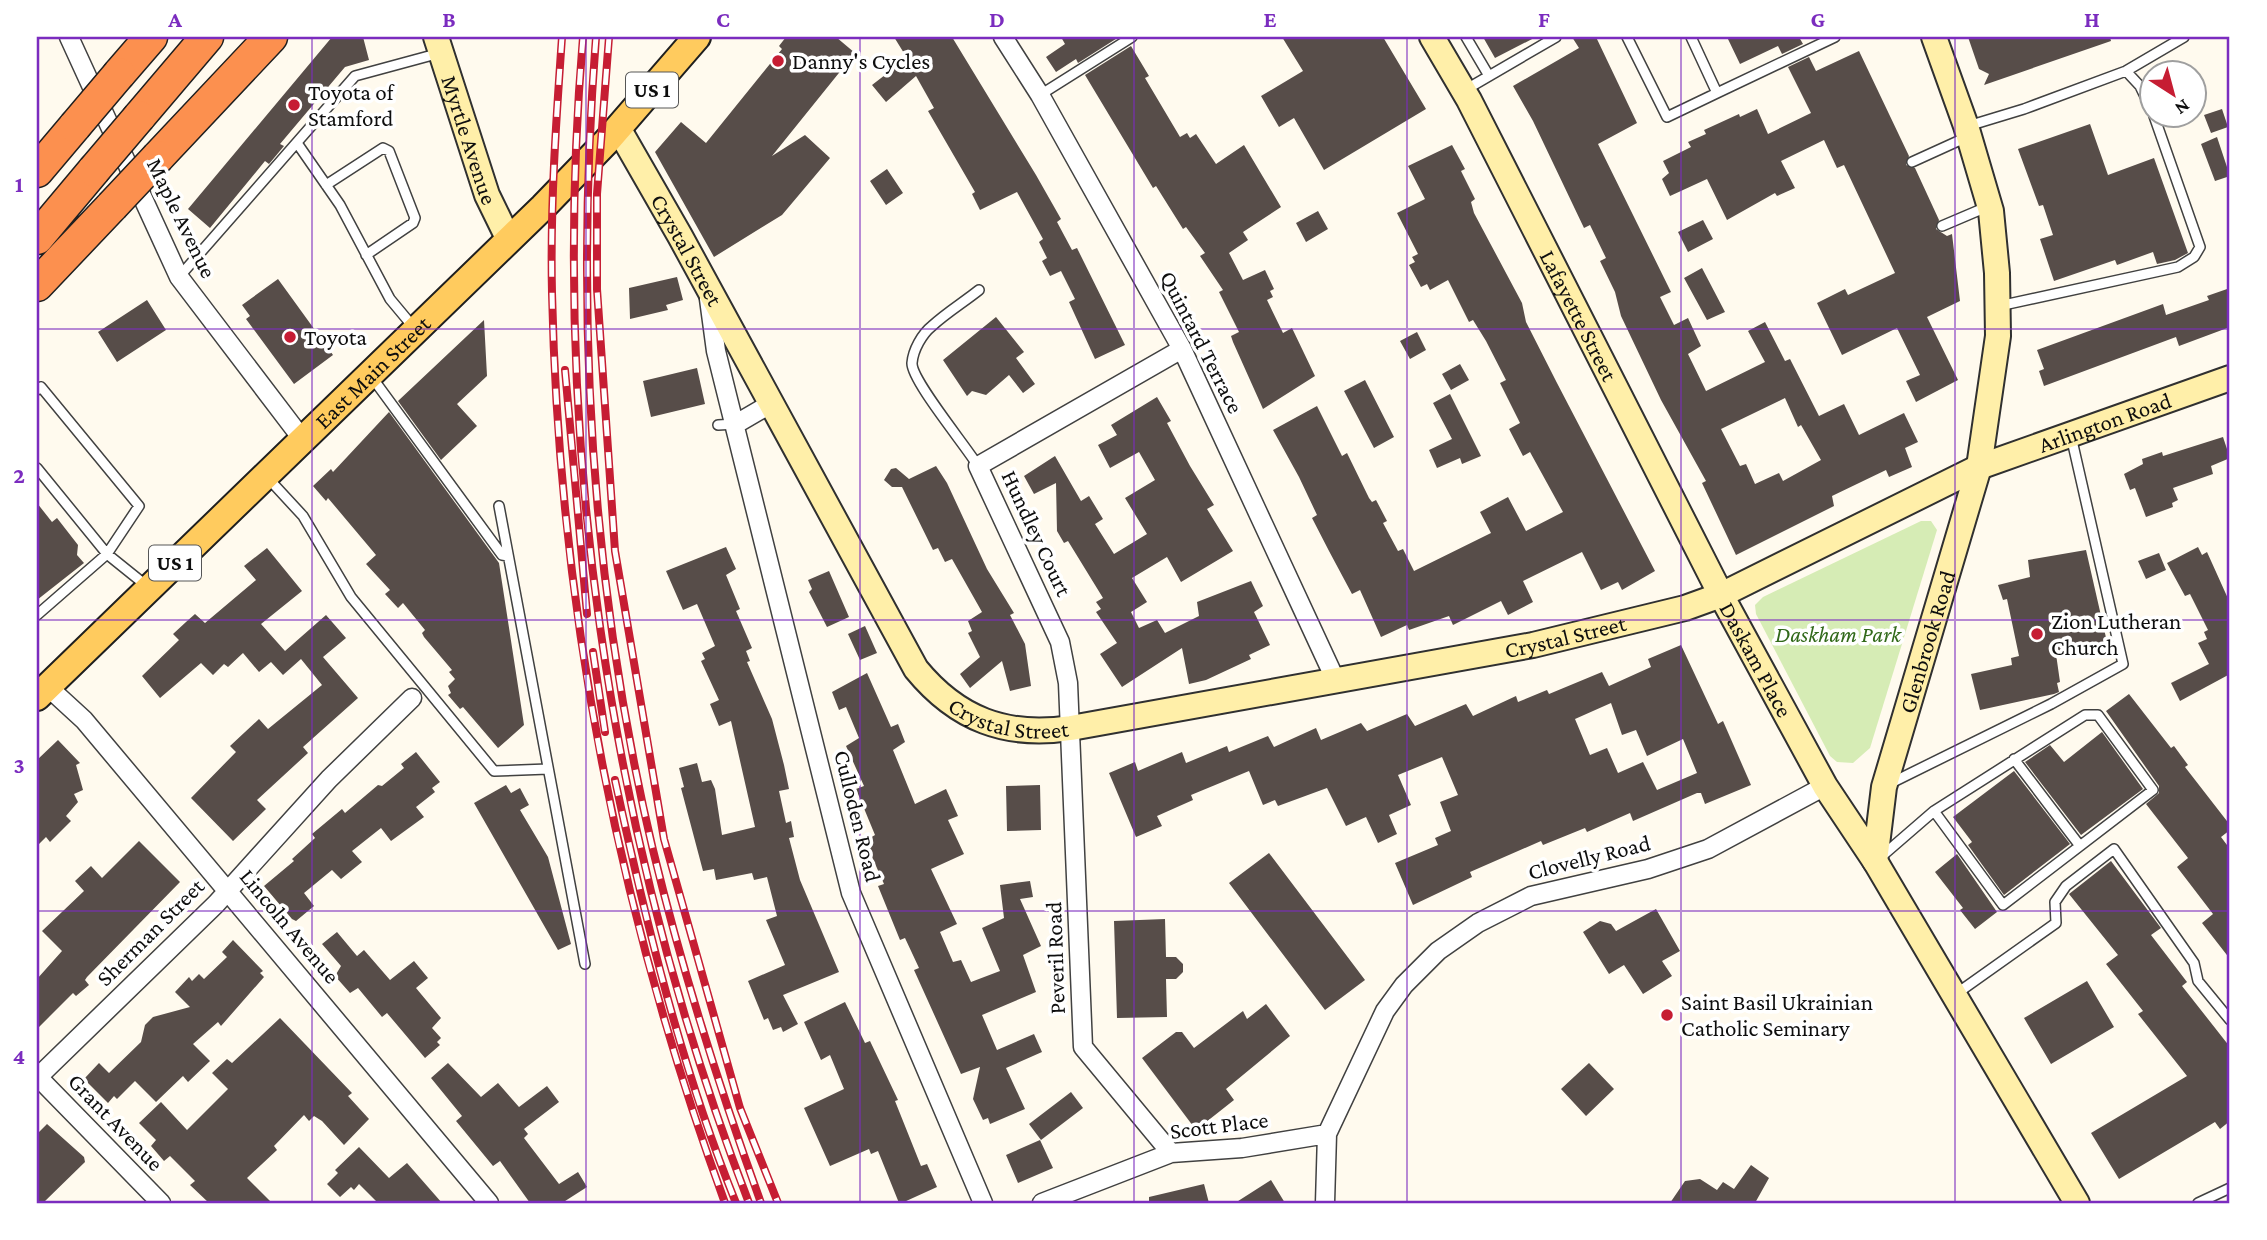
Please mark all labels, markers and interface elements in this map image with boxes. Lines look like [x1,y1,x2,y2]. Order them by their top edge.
text: A [167,6,182,32]
text: B [442,6,456,32]
text: C [716,6,730,32]
text: D [989,6,1005,32]
text: E [1263,6,1277,32]
text: F [1538,6,1550,32]
text: G [1811,6,1826,32]
text: H [2084,6,2100,32]
place label: Danny's Cycles [792,48,930,74]
marker: Danny's Cycles [770,53,786,69]
north arrow [2138,60,2208,130]
street label: Myrtle Avenue [436,72,503,209]
road number: US 1 [626,72,678,108]
place label: Toyota of Stamford [308,79,395,131]
text: N [2171,95,2194,120]
marker: Toyota of Stamford [286,97,302,113]
street label: Maple Avenue [142,154,222,282]
text: 1 [15,171,24,197]
street label: Crystal Street [646,189,729,310]
street label: Lafayette Street [1535,246,1623,386]
street label: Quintard Terrace [1155,267,1249,417]
street label: East Main Street [309,310,436,434]
place label: Toyota [304,324,367,350]
marker: Toyota [282,329,298,345]
street label: Arlington Road [2035,387,2175,458]
text: 2 [13,462,25,488]
street label: Hundley Court [997,466,1078,600]
road number: US 1 [149,546,201,580]
street label: Glenbrook Road [1894,567,1961,716]
street label: Daskam Place [1714,597,1798,722]
place label: Zion Lutheran Church [2051,608,2181,660]
street label: Crystal Street [1503,610,1629,663]
park label: Daskham Park [1775,621,1902,647]
marker: Zion Lutheran Church [2029,626,2045,642]
street label: Crystal Street [944,692,1070,744]
street label: Culloden Road [829,748,887,884]
text: 3 [13,752,25,778]
street label: Clovelly Road [1525,829,1653,885]
street label: Lincoln Avenue [235,864,345,988]
street label: Sherman Street [91,873,209,991]
street label: Peveril Road [1040,901,1070,1015]
place label: Saint Basil Ukrainian Catholic Seminary [1681,989,1873,1041]
marker: Saint Basil Ukrainian Catholic Seminary [1659,1007,1675,1023]
text: 4 [13,1043,25,1069]
street label: Grant Avenue [63,1068,169,1176]
street label: Scott Place [1168,1106,1270,1144]

